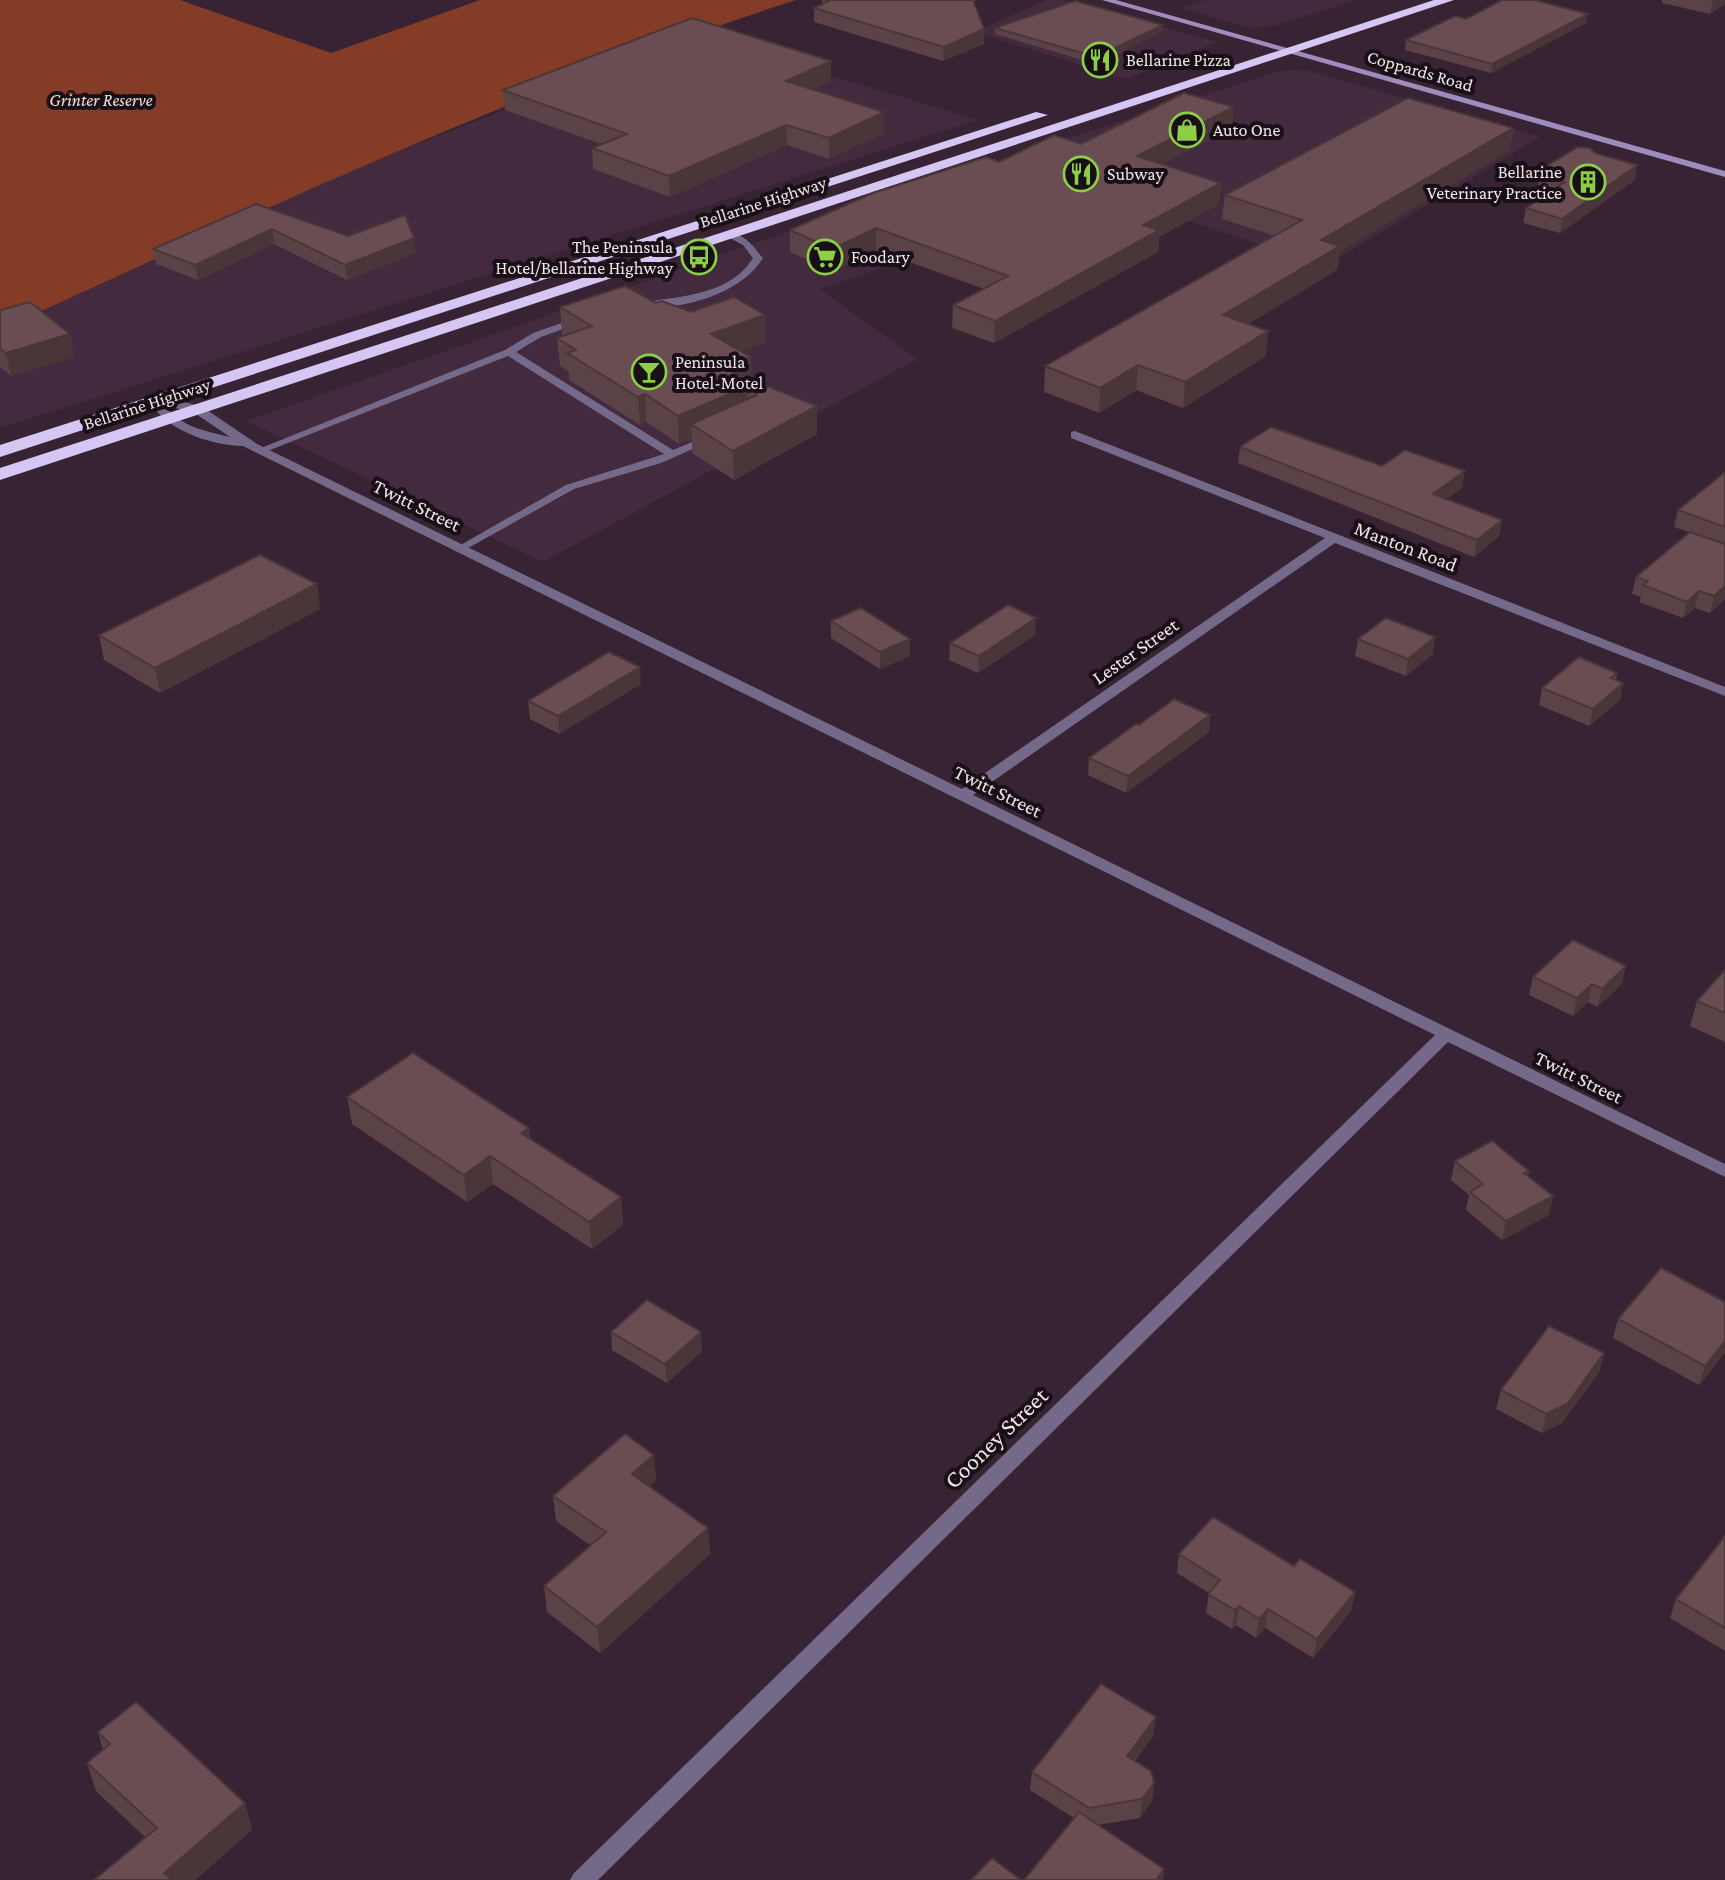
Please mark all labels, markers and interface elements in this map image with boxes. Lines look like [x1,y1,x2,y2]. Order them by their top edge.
restaurant icon: Bellarine Pizza [1081,41,1119,79]
street label: Coppards Road [1365,46,1476,96]
place label: Bellarine Pizza [1126,50,1231,70]
park label: Grinter Reserve [49,90,153,110]
shop icon: Auto One [1168,111,1206,149]
place label: Auto One [1213,120,1280,140]
restaurant icon: Subway [1062,155,1100,193]
place label: Bellarine Veterinary Practice [1427,162,1562,203]
building icon: Bellarine Veterinary Practice [1569,163,1607,201]
place label: Subway [1107,164,1165,184]
street label: Bellarine Highway [697,172,830,232]
place label: The Peninsula Hotel/Bellarine Highway [496,237,674,278]
bus stop icon: The Peninsula Hotel/Bellarine Highway [680,238,718,276]
supermarket icon: Foodary [806,238,844,276]
place label: Foodary [851,247,911,267]
place label: Peninsula Hotel-Motel [675,352,763,393]
bar icon: Peninsula Hotel-Motel [630,353,668,391]
street label: Bellarine Highway [81,374,214,434]
street label: Twitt Street [370,474,465,536]
street label: Manton Road [1352,516,1461,576]
street label: Lester Street [1088,613,1182,689]
street label: Twitt Street [951,760,1046,822]
street label: Twitt Street [1532,1046,1627,1108]
street label: Cooney Street [938,1381,1054,1494]

